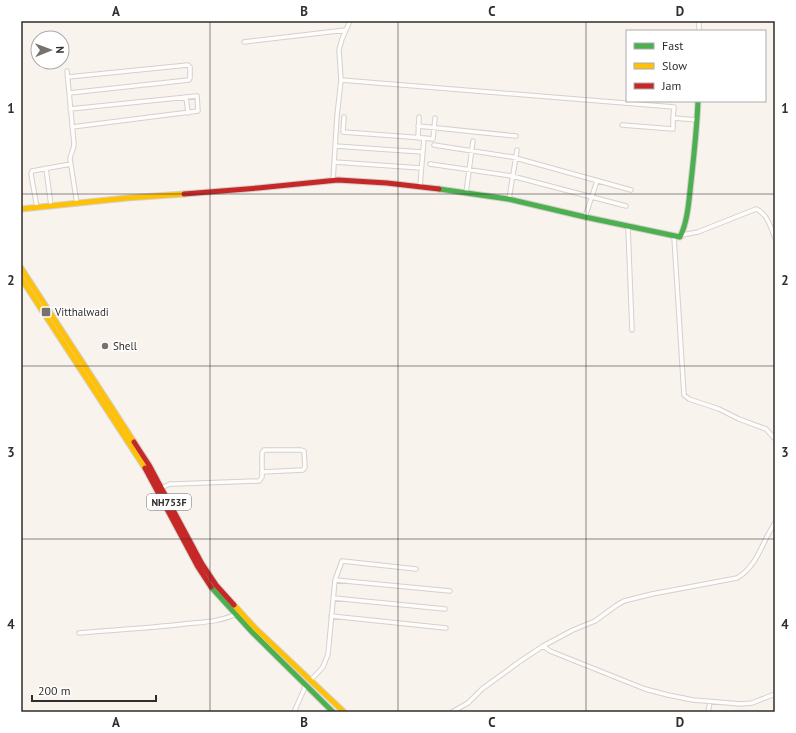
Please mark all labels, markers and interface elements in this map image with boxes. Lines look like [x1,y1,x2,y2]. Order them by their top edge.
text: A [112,3,120,20]
text: B [300,3,308,20]
text: C [488,3,496,20]
text: D [676,3,684,20]
north arrow [30,30,70,70]
legend [626,30,766,102]
text: Fast [662,38,683,53]
text: N [53,46,67,54]
text: Slow [662,58,687,73]
text: Jam [661,78,681,93]
text: 1 [7,100,15,117]
text: 1 [781,100,789,117]
text: 2 [7,272,15,289]
text: 2 [781,272,789,289]
place label: Vitthalwadi [54,305,109,319]
marker: Vitthalwadi [40,306,52,318]
place label: Shell [113,339,138,353]
marker: Shell [100,341,110,351]
text: 3 [7,444,15,461]
text: 3 [781,444,789,461]
road number: NH753F [147,494,191,510]
text: 4 [7,616,15,633]
text: 4 [781,616,789,633]
scale bar [32,677,156,703]
text: 200 m [38,683,71,698]
text: A [112,714,120,731]
text: B [300,714,308,731]
text: C [488,714,496,731]
text: D [676,714,684,731]

